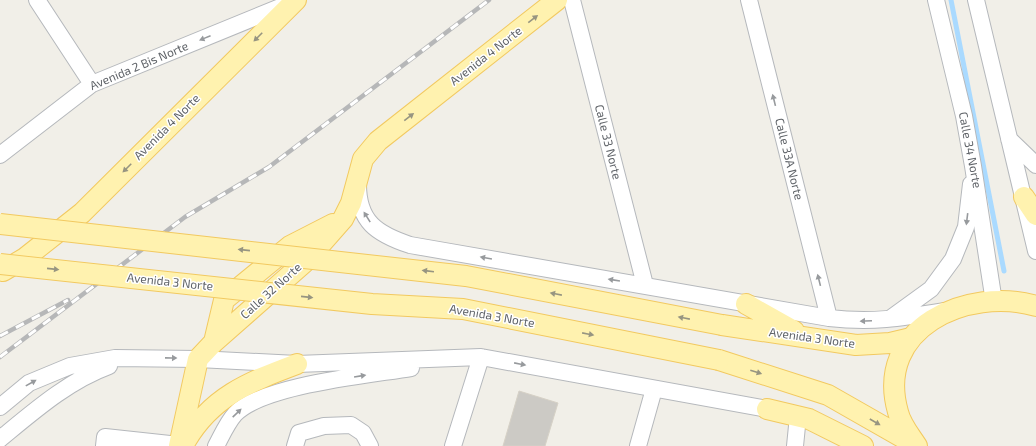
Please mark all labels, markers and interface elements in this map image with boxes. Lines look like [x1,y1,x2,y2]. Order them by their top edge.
one-way arrow [527,15,538,23]
street label: Avenida 4 Norte [447,23,524,88]
one-way arrow [253,32,263,42]
one-way arrow [199,35,210,41]
street label: Avenida 2 Bis Norte [87,38,190,92]
street label: Avenida 4 Norte [131,91,202,162]
one-way arrow [771,94,777,106]
street label: Calle 33 Norte [593,103,625,181]
street label: Calle 34 Norte [957,110,985,189]
one-way arrow [403,112,414,121]
street label: Calle 33A Norte [773,116,807,201]
one-way arrow [122,163,132,173]
one-way arrow [363,212,370,223]
one-way arrow [964,213,970,225]
one-way arrow [238,247,250,254]
one-way arrow [480,255,492,261]
street label: Calle 32 Norte [237,259,304,321]
one-way arrow [47,266,59,273]
one-way arrow [422,268,434,275]
street label: Avenida 3 Norte [126,270,214,292]
one-way arrow [816,274,822,287]
one-way arrow [608,277,620,283]
one-way arrow [550,290,563,296]
one-way arrow [301,294,313,300]
street label: Avenida 3 Norte [448,301,536,329]
one-way arrow [678,315,690,321]
one-way arrow [859,318,872,324]
street label: Avenida 3 Norte [768,324,856,350]
one-way arrow [582,331,594,337]
one-way arrow [165,355,178,361]
one-way arrow [513,361,526,367]
one-way arrow [750,369,762,375]
one-way arrow [354,373,366,379]
one-way arrow [25,380,37,387]
one-way arrow [232,409,242,418]
one-way arrow [869,418,881,425]

